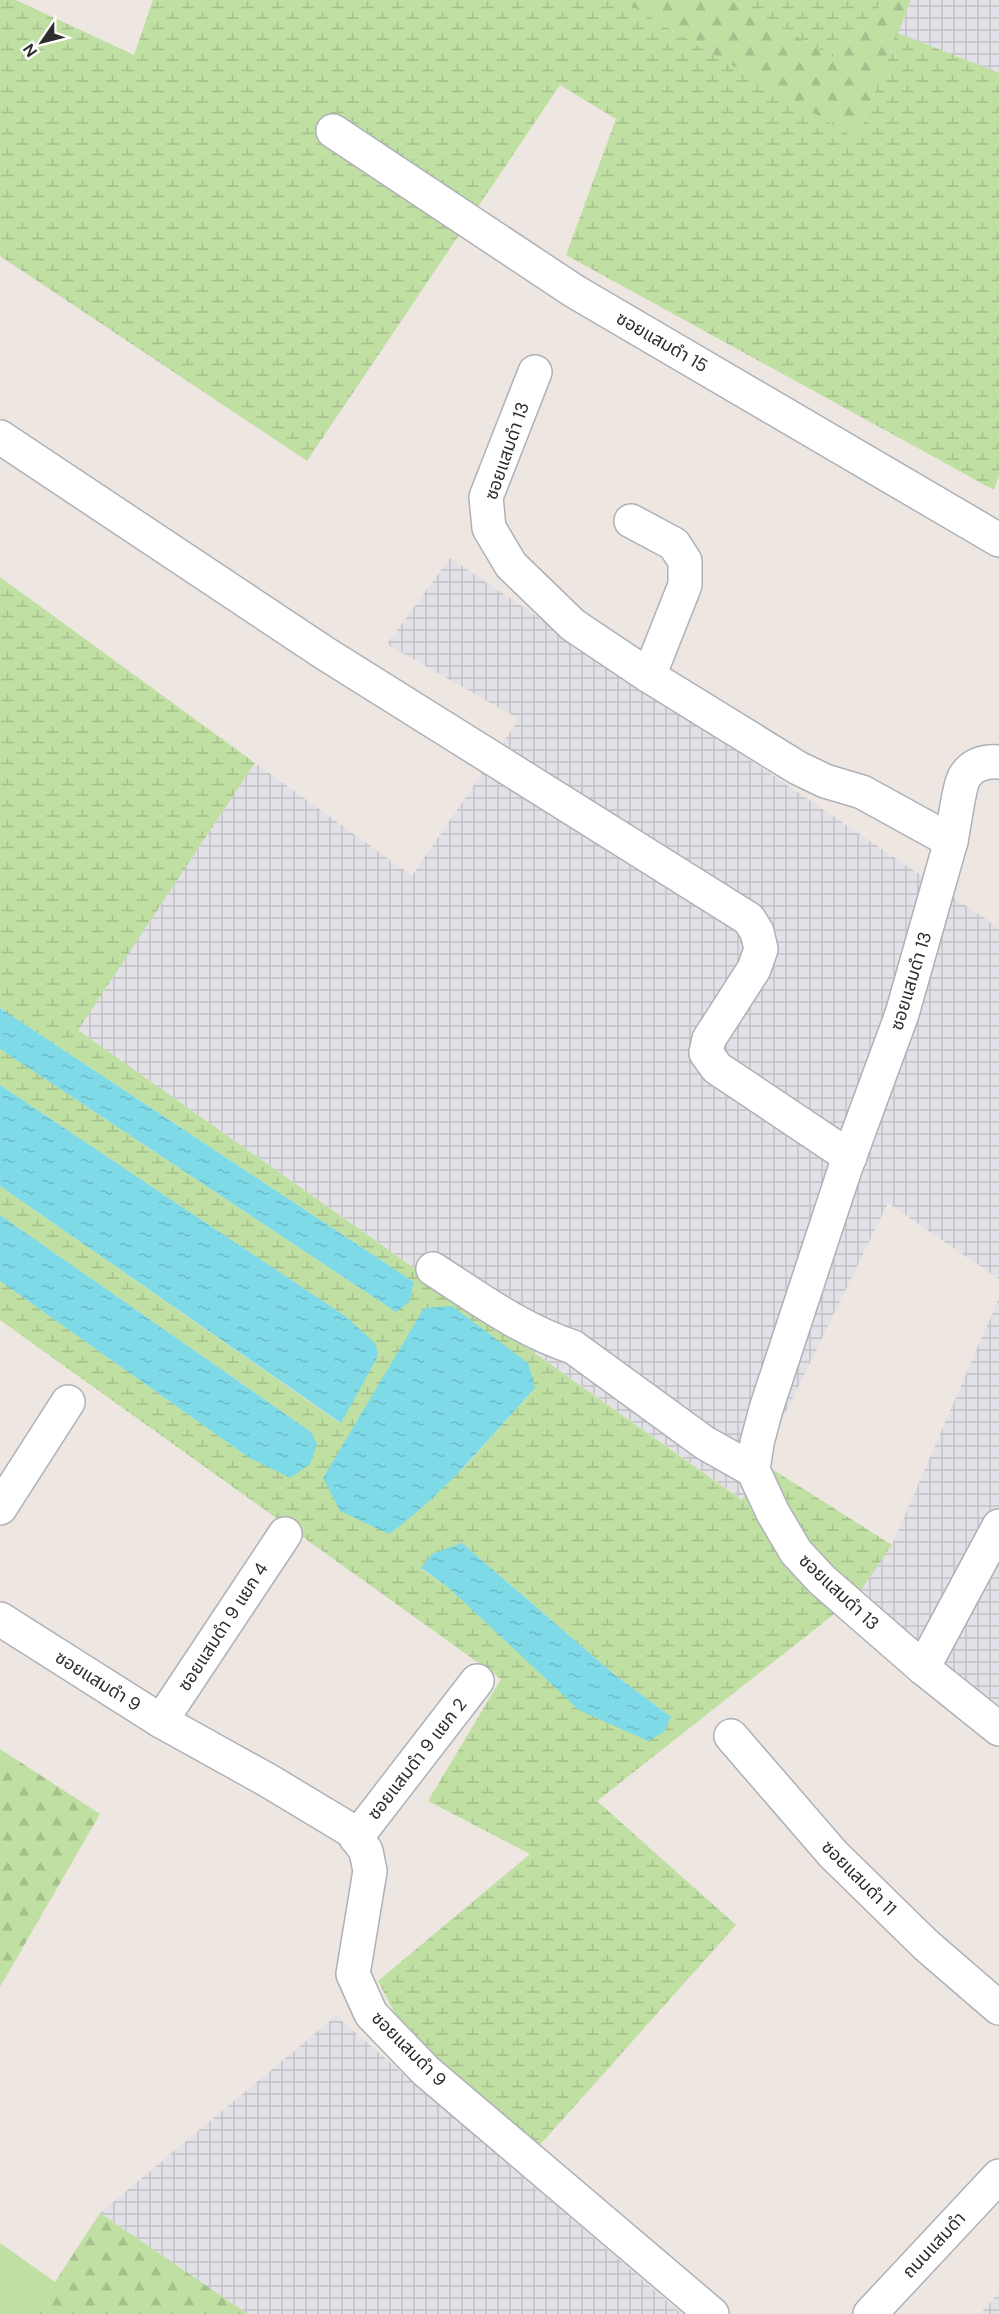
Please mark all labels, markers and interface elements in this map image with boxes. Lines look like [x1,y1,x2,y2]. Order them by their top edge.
north arrow [12,12,72,72]
text: N [18,40,42,61]
street label: ซอยแสมดำ 15 [612,306,712,378]
street label: ซอยแสมดำ 13 [479,399,535,503]
street label: ซอยแสมดำ 13 [885,929,937,1033]
street label: ซอยแสมดำ 13 [794,1548,884,1636]
street label: ซอยแสมดำ 9 แยก 4 [172,1558,274,1696]
street label: ซอยแสมดำ 9 [51,1645,145,1717]
street label: ซอยแสมดำ 9 แยก 2 [362,1693,472,1825]
street label: ซอยแสมดำ 11 [816,1835,902,1921]
street label: ซอยแสมดำ 9 [366,2006,452,2092]
street label: ถนนแสมดำ [897,2207,971,2283]

